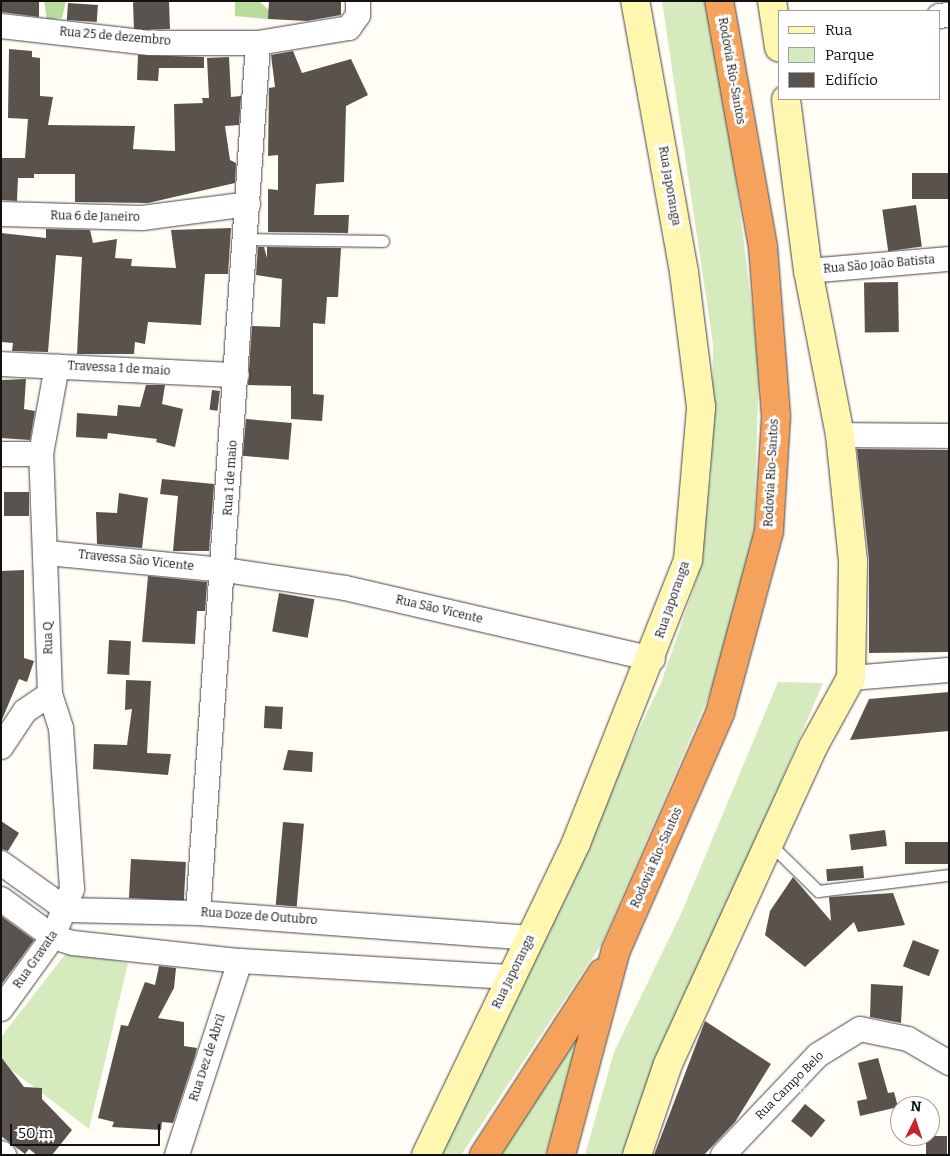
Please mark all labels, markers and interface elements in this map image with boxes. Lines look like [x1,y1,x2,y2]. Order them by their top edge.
legend [778,10,940,100]
street label: Rodovia Rio-Santos [714,16,748,126]
text: Rua [825,21,852,39]
street label: Rua 25 de dezembro [59,25,171,49]
text: Parque [825,46,874,64]
text: Edifício [825,71,878,89]
street label: Rua Japoranga [655,145,683,227]
street label: Rua 6 de Janeiro [50,209,140,225]
street label: Rua São João Batista [823,253,935,277]
street label: Travessa 1 de maio [67,359,171,379]
street label: Rodovia Rio-Santos [762,418,782,528]
street label: Rua 1 de maio [221,440,241,516]
street label: Travessa São Vicente [78,548,194,574]
street label: Rua Japoranga [653,560,693,640]
street label: Rua São Vicente [394,593,484,627]
street label: Rua Q [42,621,56,655]
street label: Rodovia Rio-Santos [628,805,686,911]
street label: Rua Doze de Outubro [200,906,318,928]
street label: Rua Gravata [11,928,61,992]
street label: Rua Japoranga [490,933,538,1011]
street label: Rua Dez de Abril [187,1013,229,1103]
street label: Rua Campo Belo [753,1049,827,1123]
north arrow [890,1096,940,1146]
text: N [910,1098,922,1115]
scale bar [12,1114,162,1146]
text: 50 m [18,1124,53,1142]

